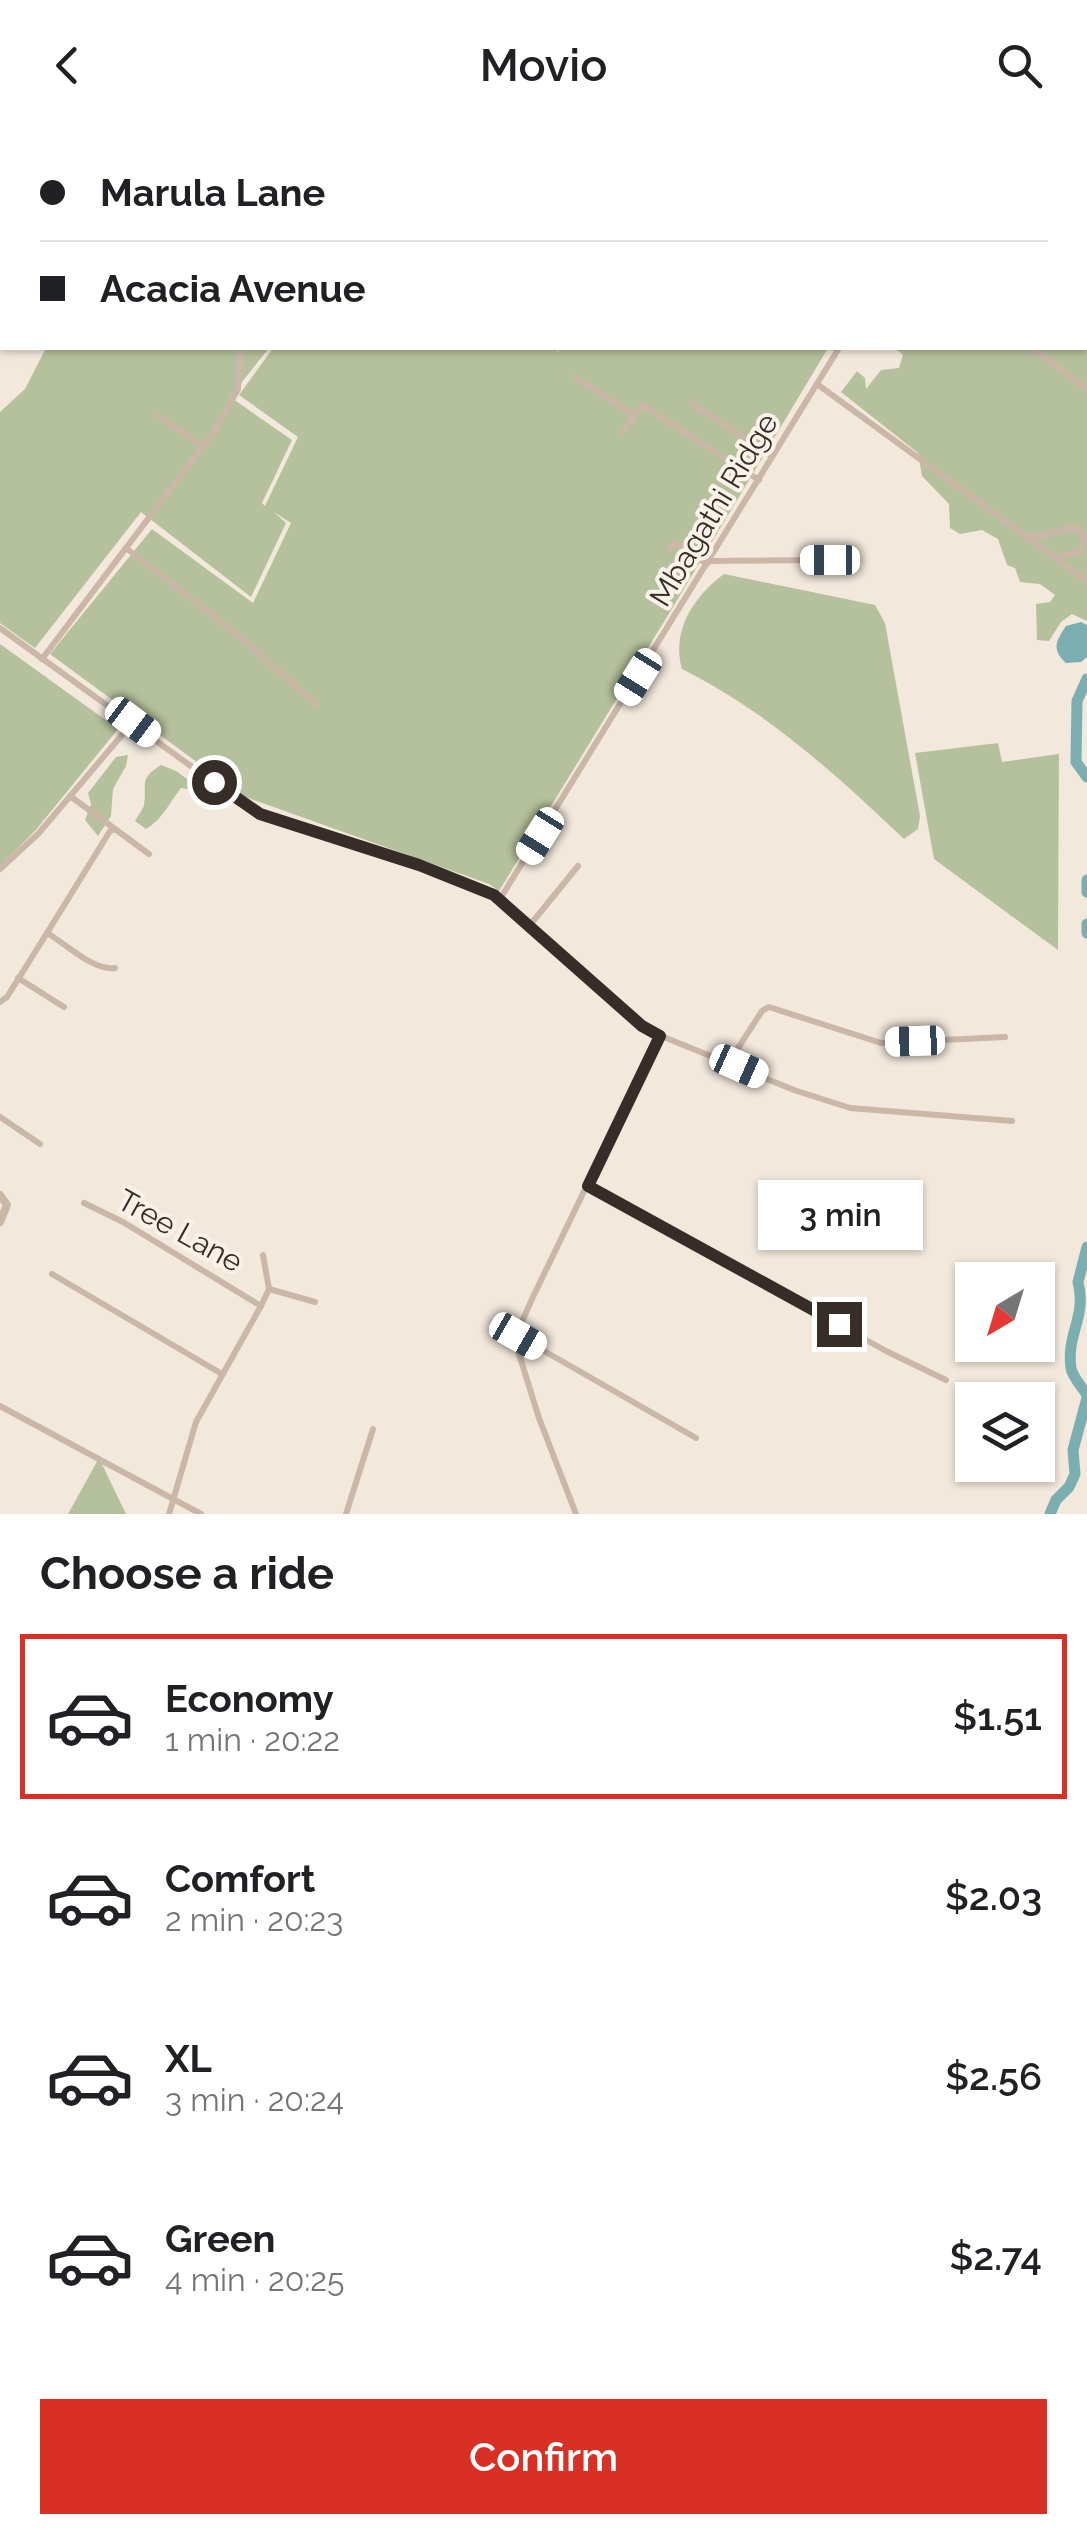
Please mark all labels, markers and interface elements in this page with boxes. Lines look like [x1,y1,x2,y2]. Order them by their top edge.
icon: back [40,38,95,93]
icon: search [992,38,1047,93]
text: Movio [480,39,607,92]
text: Marula Lane [100,170,325,215]
text: Acacia Avenue [100,266,366,311]
street label: Mbagathi Ridge [642,407,785,612]
car [800,545,860,575]
car [609,644,667,710]
car [100,692,166,752]
route start [192,760,237,805]
car [511,803,569,869]
car [884,1025,946,1057]
car [705,1040,773,1092]
callout: 3 min [756,1179,922,1249]
street label: Tree Lane [112,1182,249,1279]
text: 3 min [800,1196,881,1233]
north arrow [955,1262,1055,1362]
map controls [955,1262,1055,1482]
route end [817,1302,862,1347]
car [485,1308,551,1364]
button: layers [955,1382,1055,1482]
text: Choose a ride [40,1547,334,1600]
icon: car [45,1672,135,1762]
text: Economy [165,1676,334,1721]
text: $1.51 [953,1694,1042,1739]
text: 1 min · 20:22 [165,1721,340,1758]
icon: car [45,1852,135,1942]
text: Comfort [165,1856,315,1901]
text: $2.03 [945,1874,1042,1919]
text: 2 min · 20:23 [165,1901,343,1938]
icon: car [45,2032,135,2122]
text: XL [165,2036,212,2081]
text: $2.56 [945,2054,1042,2099]
text: 3 min · 20:24 [165,2081,344,2118]
icon: car [45,2212,135,2302]
text: Green [165,2216,275,2261]
text: $2.74 [949,2234,1042,2279]
text: 4 min · 20:25 [165,2261,344,2298]
button: Confirm [40,2399,1047,2514]

